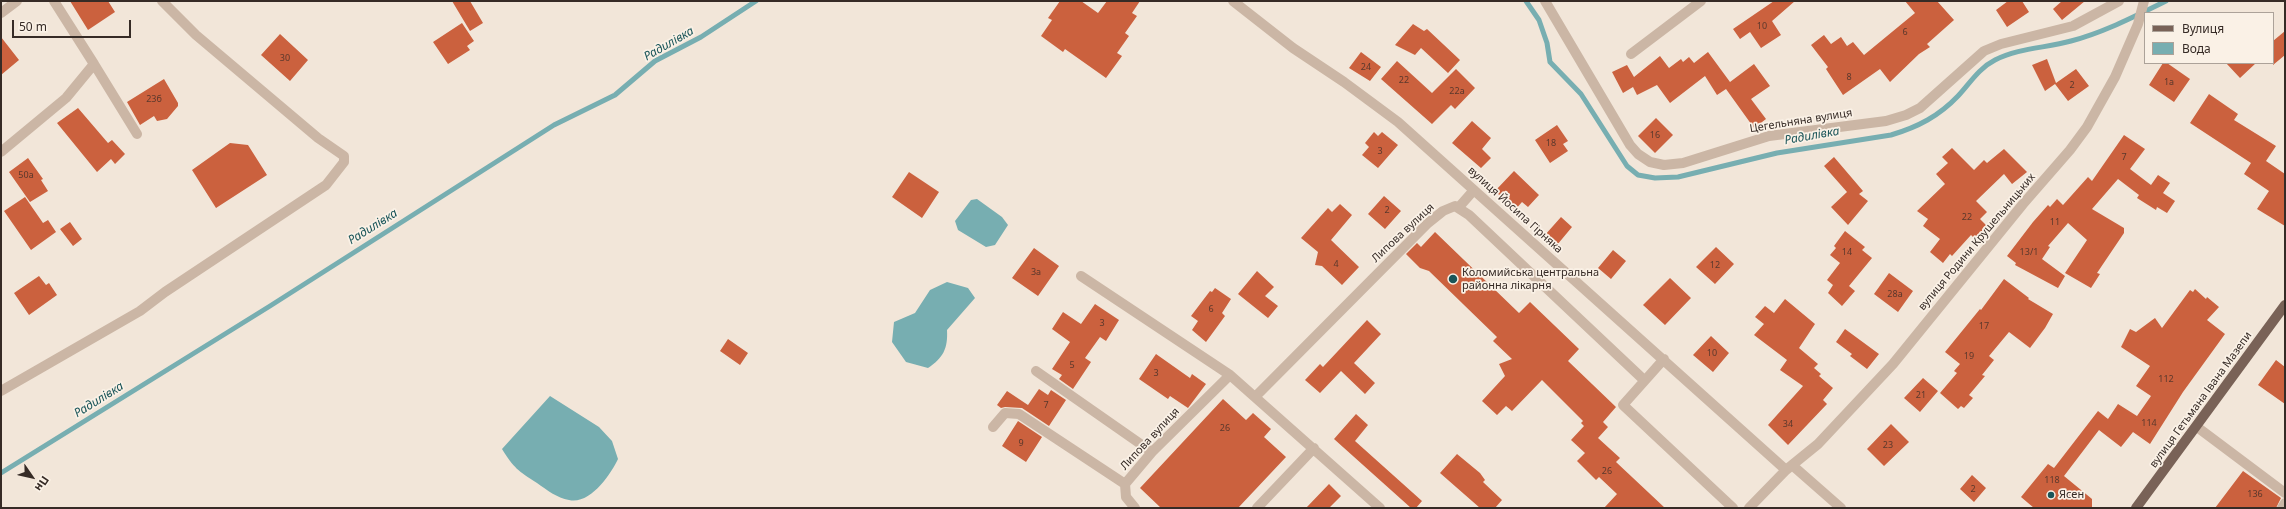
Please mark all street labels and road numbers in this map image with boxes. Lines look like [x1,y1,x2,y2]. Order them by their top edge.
street label: Цегельняна вулиця [1749,106,1853,136]
street label: вулиця Йосипа Гірняка [1465,164,1565,256]
street label: вулиця Родини Крушельницьких [1916,171,2038,313]
street label: Липова вулиця [1369,201,1437,265]
street label: вулиця Гетьмана Івана Мазепи [2147,329,2255,471]
street label: Липова вулиця [1118,405,1182,473]

